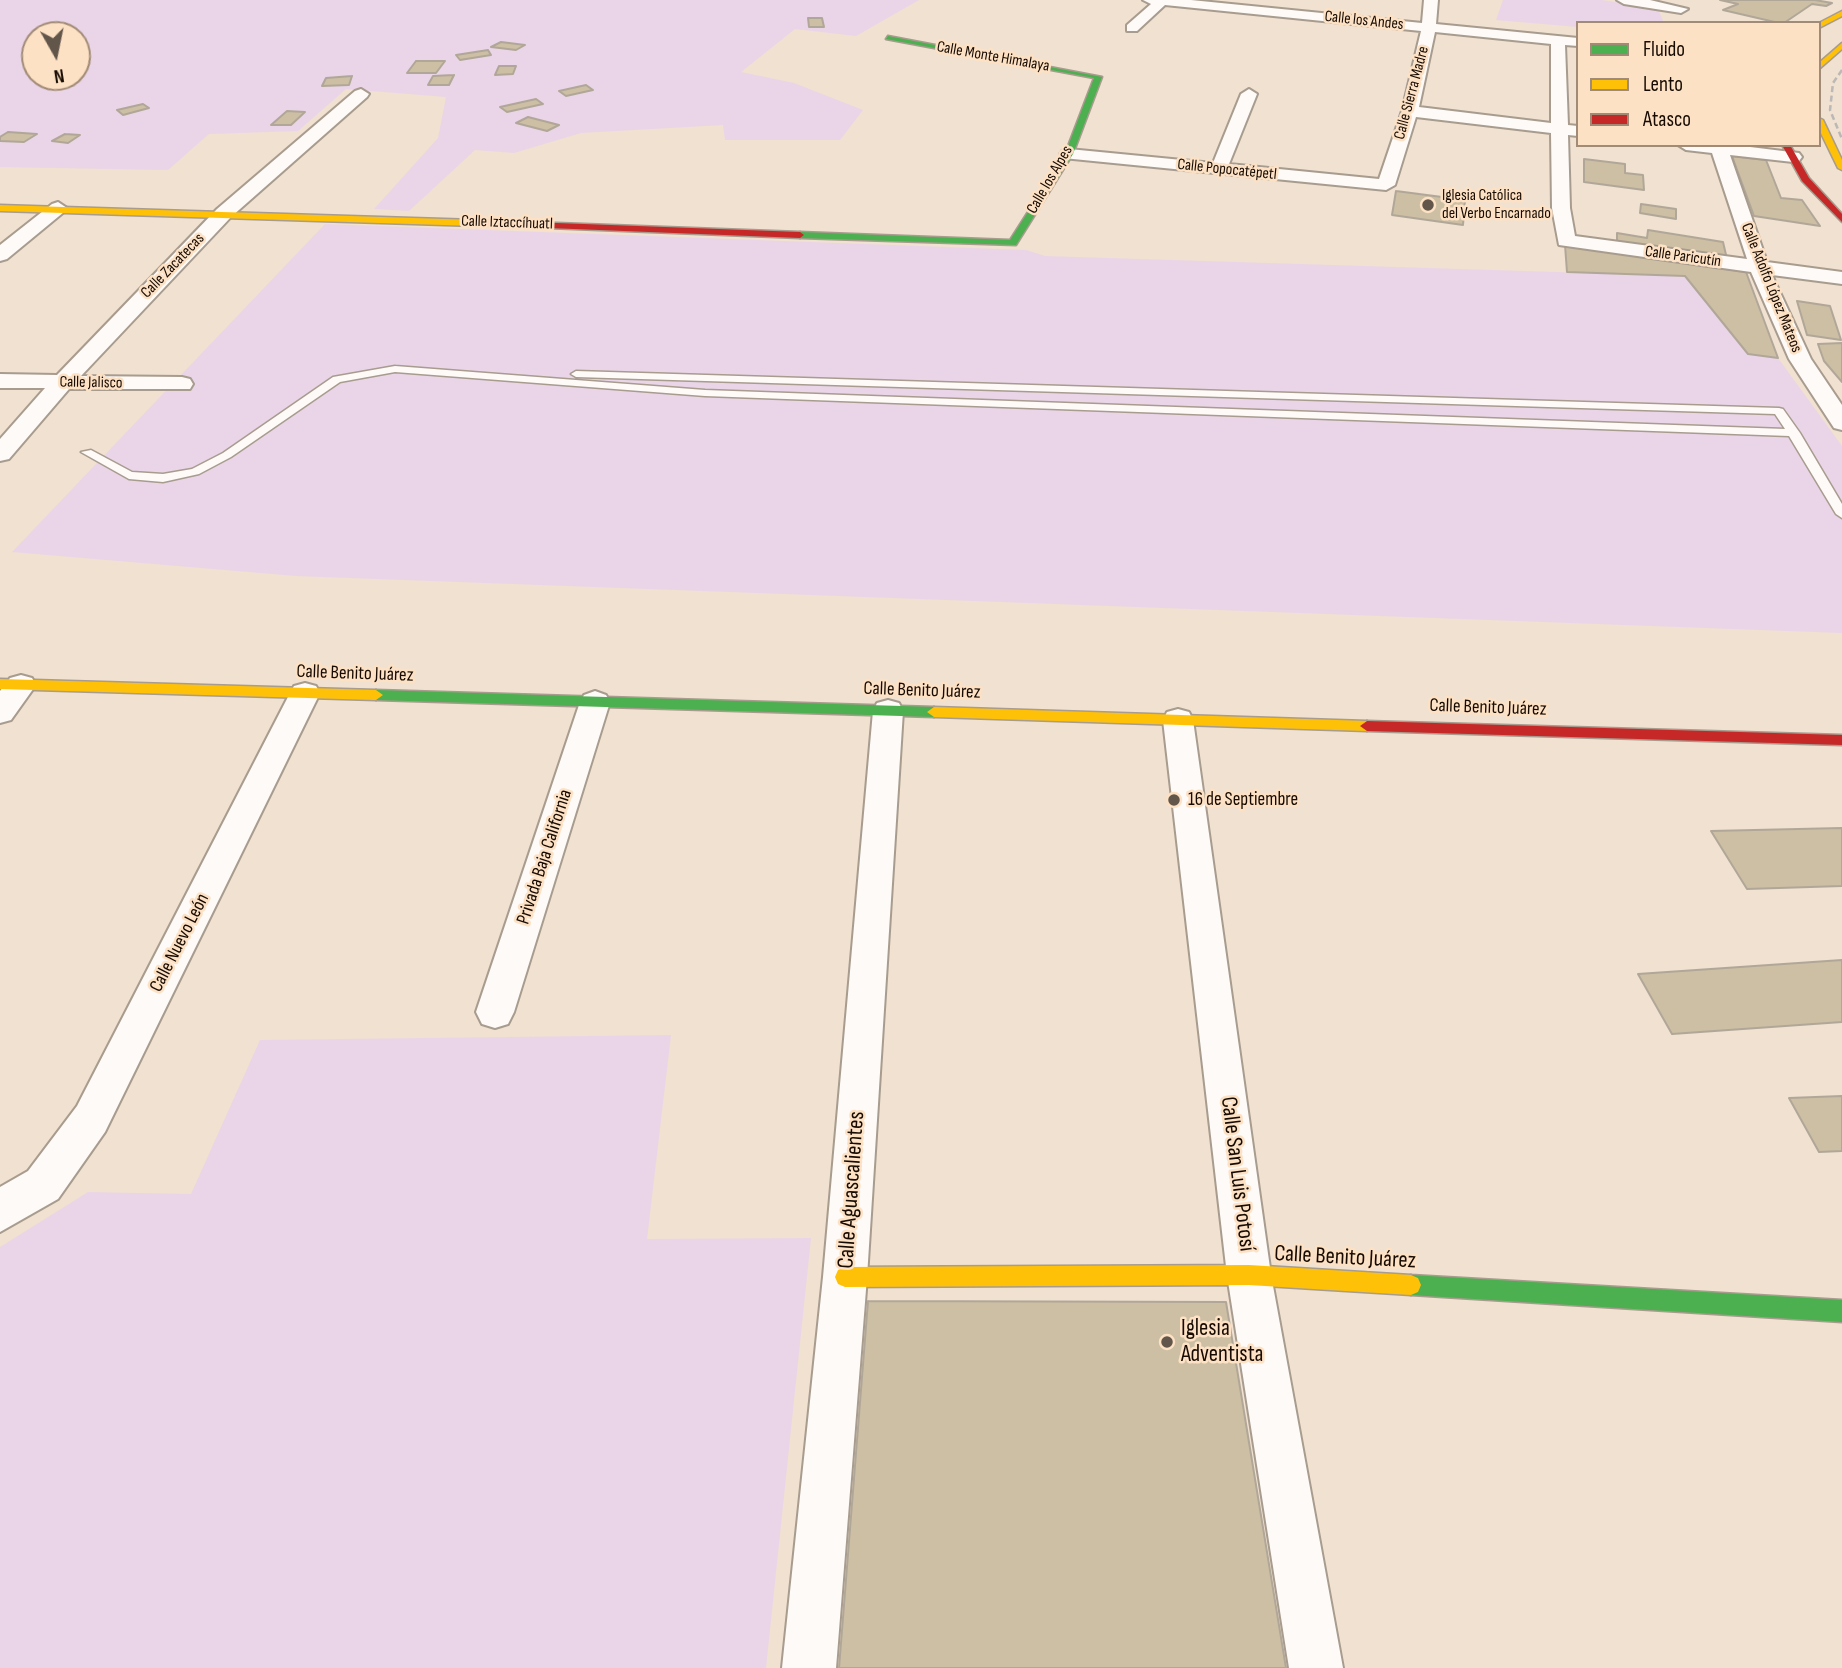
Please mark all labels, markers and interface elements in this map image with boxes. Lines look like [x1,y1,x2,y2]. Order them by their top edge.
street label: Calle los Andes [1324,7,1404,35]
north arrow [21,21,91,91]
legend [1576,21,1821,147]
text: Fluido [1643,37,1685,62]
street label: Calle Monte Himalaya [935,38,1051,76]
street label: Calle Sierra Madre [1390,44,1434,142]
text: N [52,63,66,87]
text: Lento [1643,72,1683,97]
text: Atasco [1643,107,1691,132]
street label: Calle los Alpes [1023,143,1077,217]
street label: Calle Popocatépetl [1176,155,1278,185]
place label: Iglesia Católica del Verbo Encarnado [1442,186,1551,224]
marker: Iglesia Católica del Verbo Encarnado [1420,197,1436,213]
street label: Calle Iztaccíhuatl [461,212,553,234]
street label: Calle Adolfo López Mateos [1736,220,1806,356]
street label: Calle Zacatecas [137,230,209,302]
street label: Calle Paricutín [1644,242,1722,272]
street label: Calle Jalisco [59,373,123,393]
street label: Calle Benito Juárez [296,661,414,687]
street label: Calle Benito Juárez [863,678,981,704]
street label: Calle Benito Juárez [1429,695,1547,721]
street label: Privada Baja California [512,787,578,927]
place label: 16 de Septiembre [1188,789,1298,811]
marker: 16 de Septiembre [1166,792,1182,808]
street label: Calle Nuevo León [145,890,215,996]
street label: Calle San Luis Potosí [1214,1095,1260,1253]
street label: Calle Aguascalientes [833,1110,871,1270]
street label: Calle Benito Juárez [1274,1241,1416,1275]
place label: Iglesia Adventista [1181,1315,1263,1369]
marker: Iglesia Adventista [1159,1334,1175,1350]

